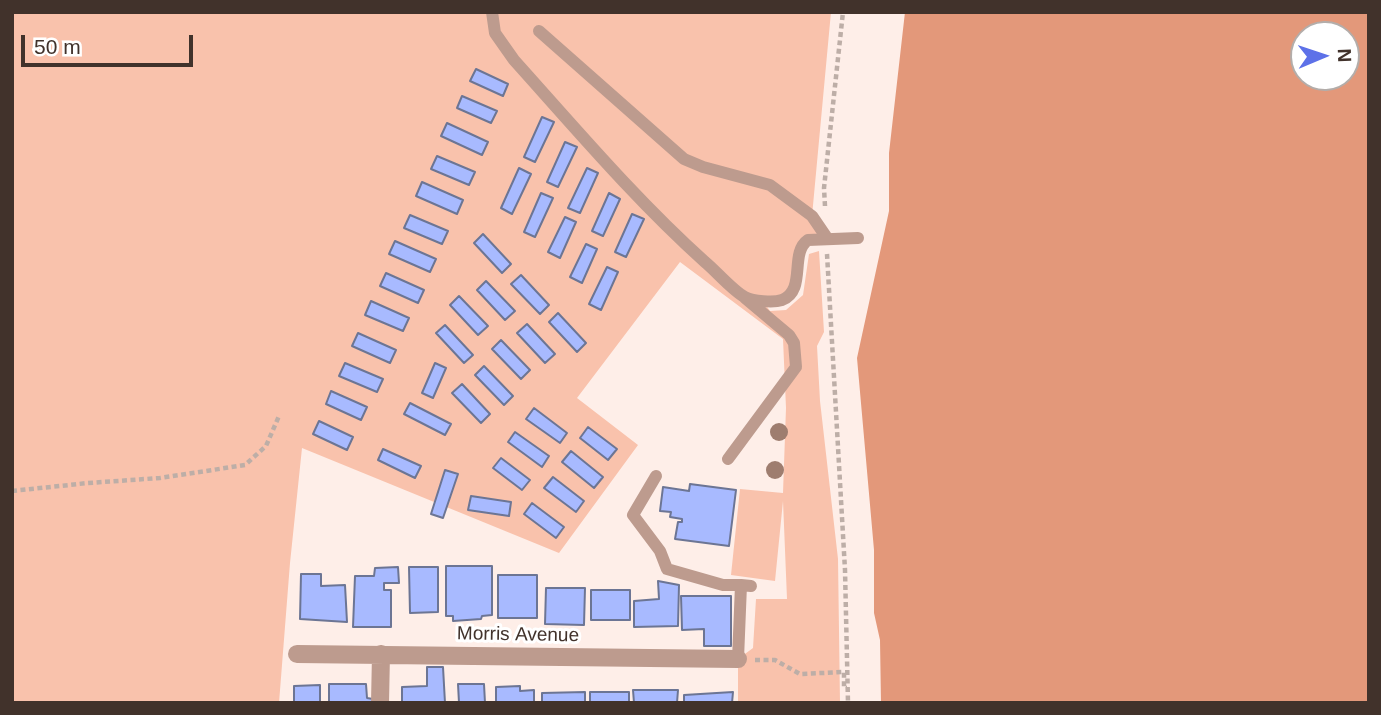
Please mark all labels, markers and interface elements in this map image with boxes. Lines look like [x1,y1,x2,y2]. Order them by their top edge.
scale bar [24,21,196,65]
north arrow [1290,21,1360,91]
text: 50 m [34,35,81,58]
text: N [1334,48,1355,63]
street label: Morris Avenue [457,623,579,647]

